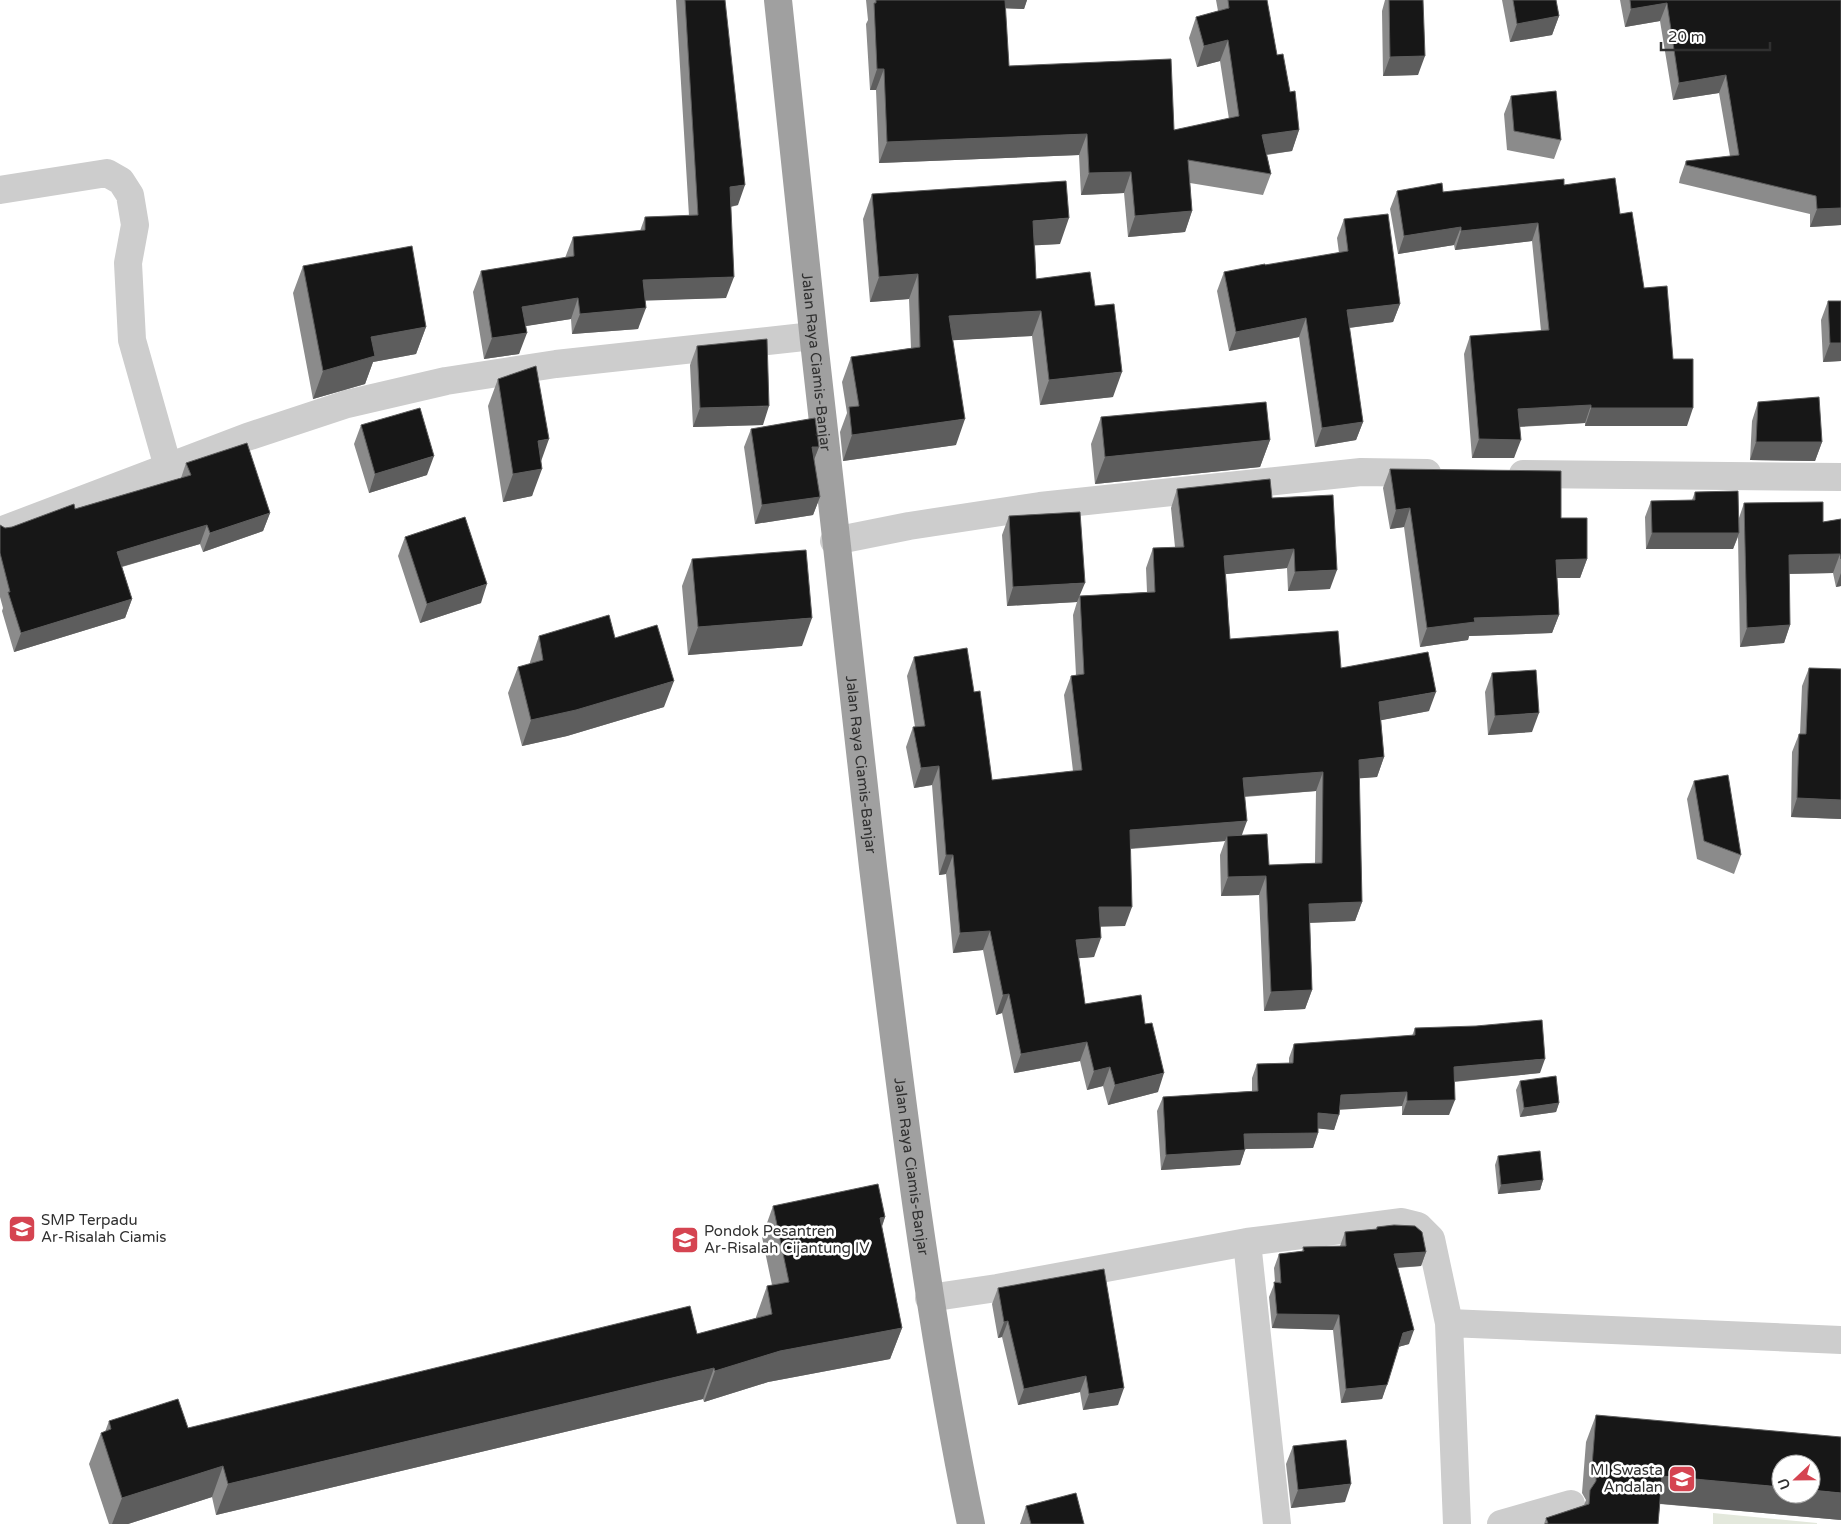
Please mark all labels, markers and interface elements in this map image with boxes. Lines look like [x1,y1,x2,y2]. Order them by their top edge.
scale bar [1661,20,1770,52]
text: 20 m [1668,28,1705,46]
street label: Jalan Raya Ciamis-Banjar [798,272,835,452]
street label: Jalan Raya Ciamis-Banjar [842,674,880,855]
street label: Jalan Raya Ciamis-Banjar [890,1076,933,1257]
place label: SMP Terpadu Ar-Risalah Ciamis [41,1211,167,1246]
school or university icon: SMP Terpadu Ar-Risalah Ciamis [7,1214,37,1244]
place label: Pondok Pesantren Ar-Risalah Cijantung IV [704,1222,870,1257]
school or university icon: Pondok Pesantren Ar-Risalah Cijantung IV [670,1225,700,1255]
north arrow [1771,1454,1821,1504]
place label: MI Swasta Andalan [1590,1461,1663,1496]
school or university icon: MI Swasta Andalan [1667,1464,1697,1494]
text: U [1775,1476,1794,1492]

